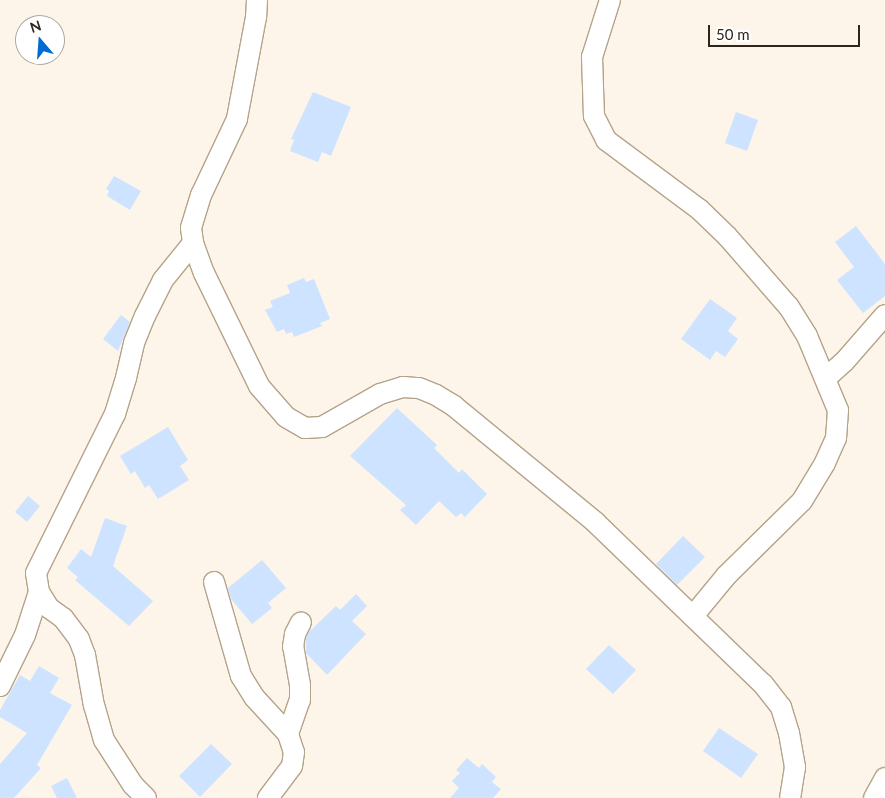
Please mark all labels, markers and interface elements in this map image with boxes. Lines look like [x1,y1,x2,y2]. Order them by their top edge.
north arrow [15,15,65,65]
scale bar [710,15,862,47]
text: N [28,16,43,36]
text: 50 m [716,25,750,43]

